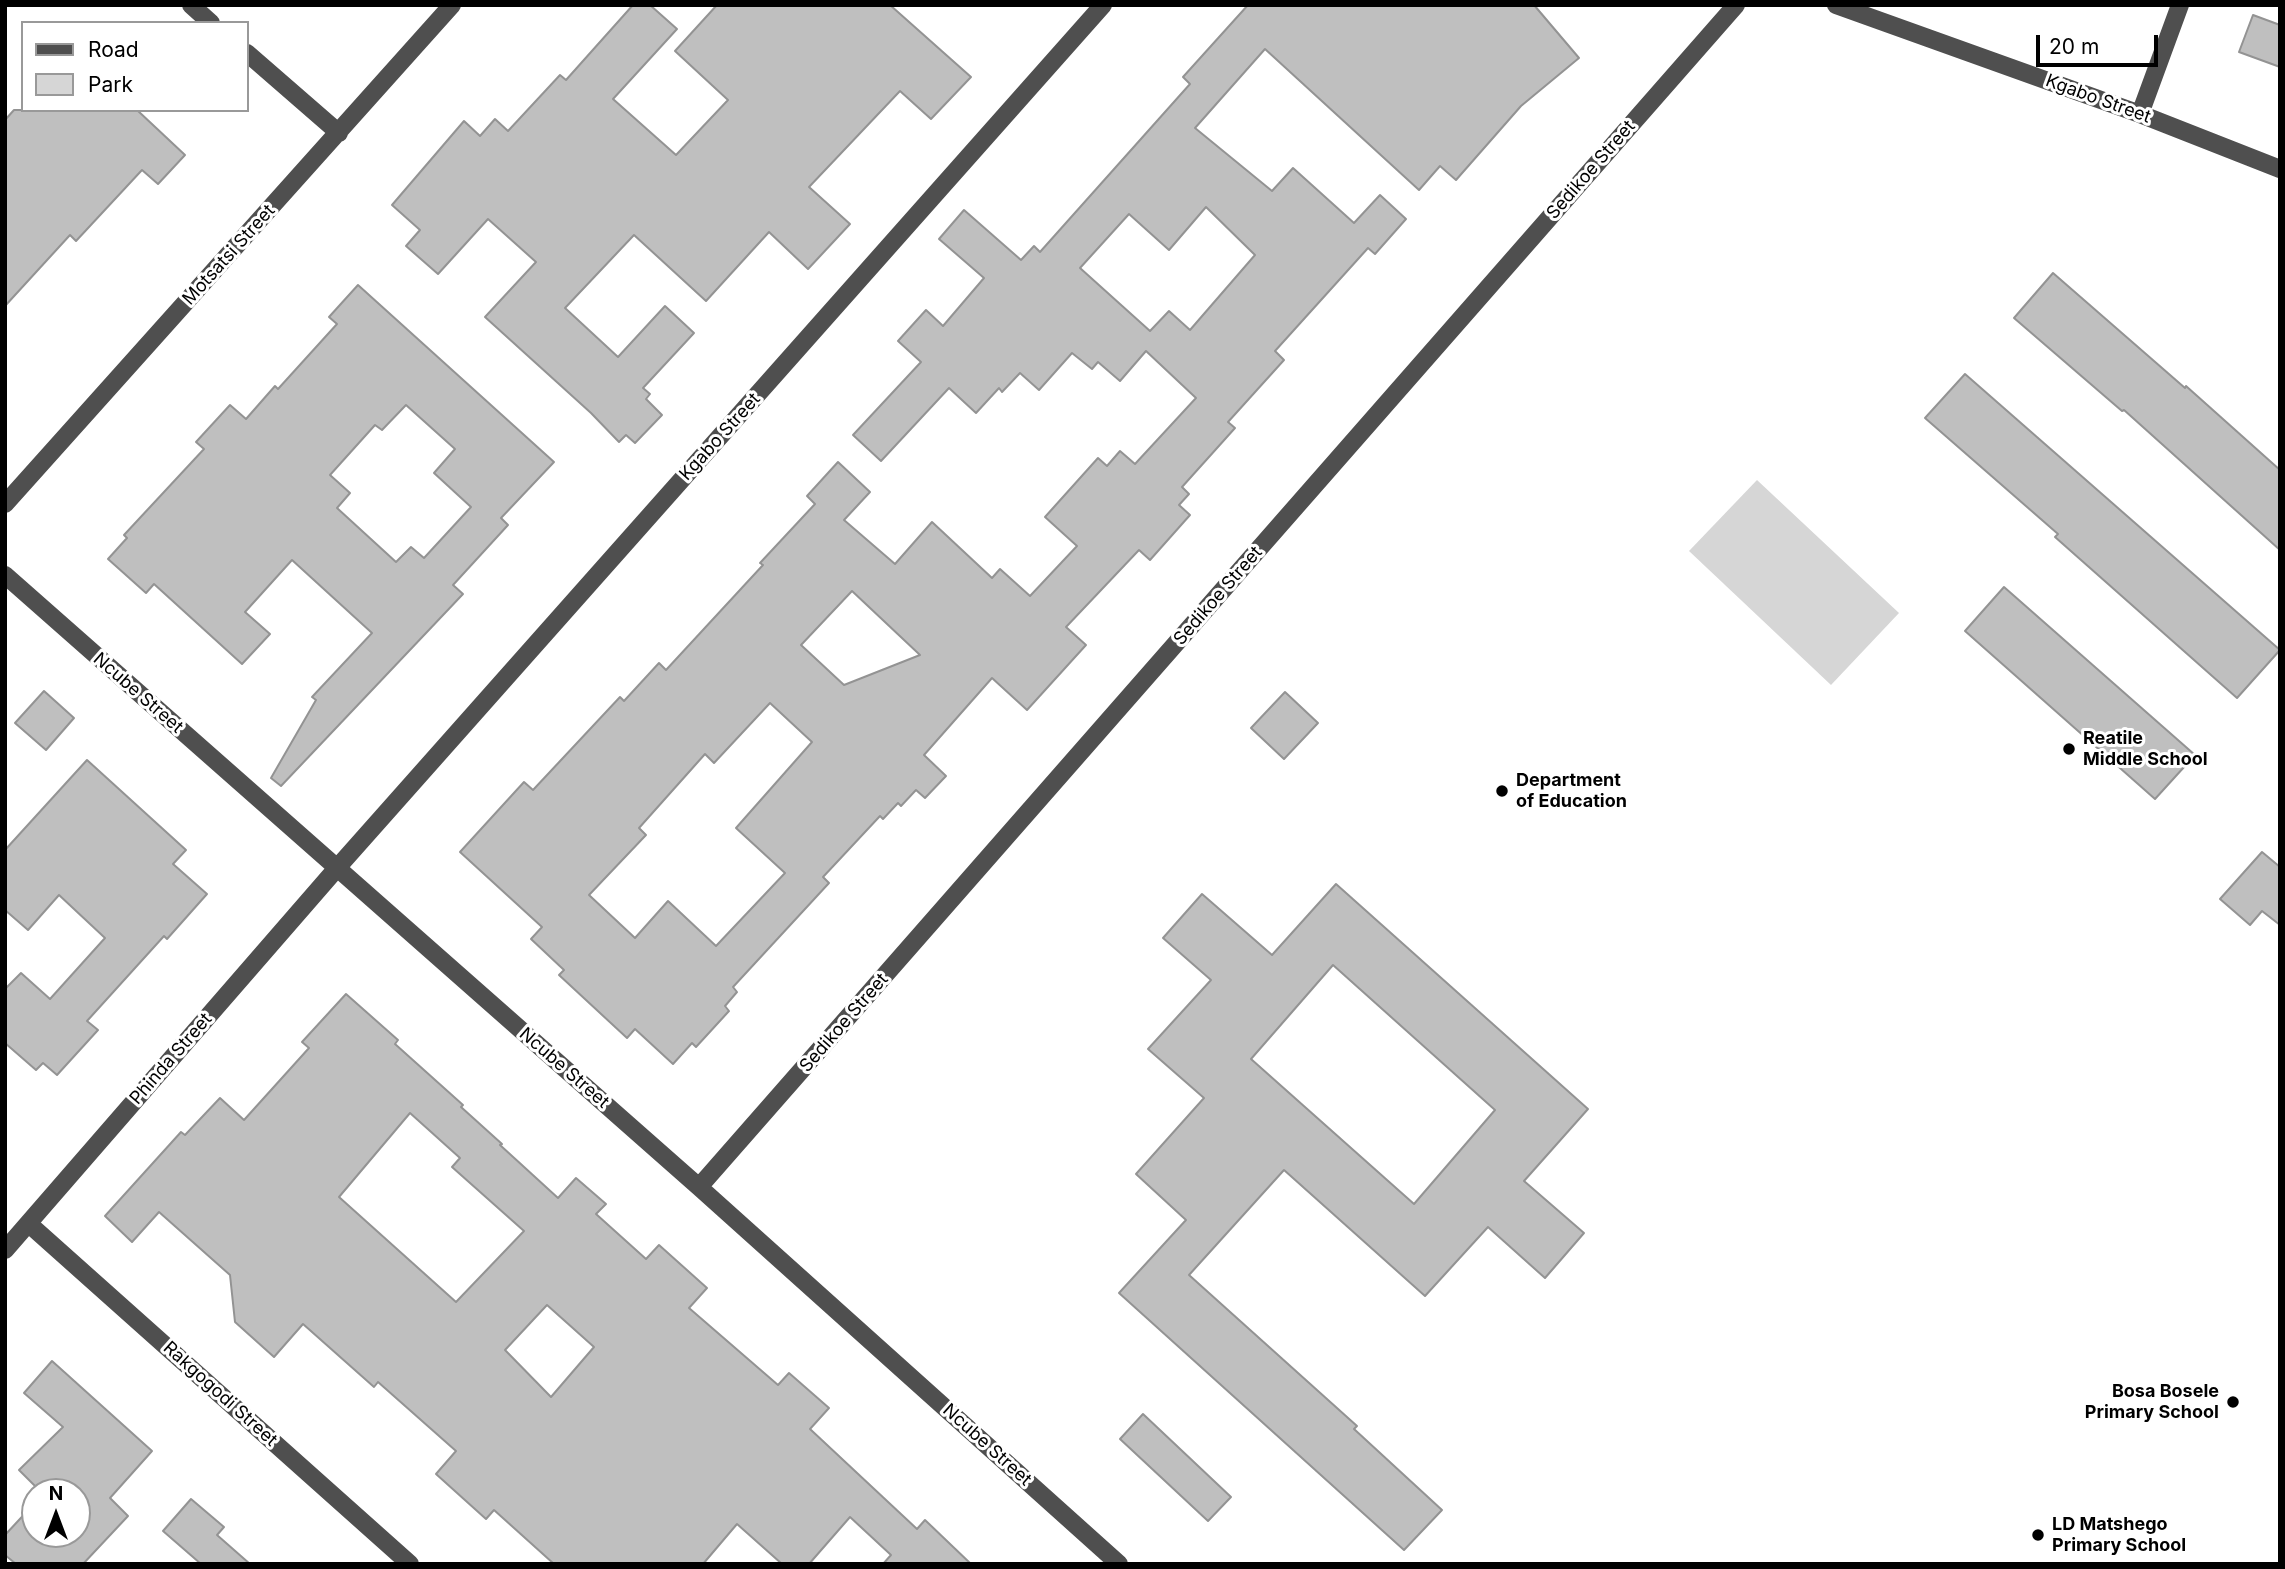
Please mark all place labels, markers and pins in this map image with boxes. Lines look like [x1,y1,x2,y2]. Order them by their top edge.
place label: Reatile Middle School [2083,728,2208,770]
marker: Reatile Middle School [2061,741,2077,757]
place label: Department of Education [1516,770,1627,812]
marker: Department of Education [1494,783,1510,799]
place label: Bosa Bosele Primary School [2085,1381,2219,1424]
marker: Bosa Bosele Primary School [2225,1394,2241,1410]
place label: LD Matshego Primary School [2052,1514,2186,1556]
marker: LD Matshego Primary School [2030,1527,2046,1543]

